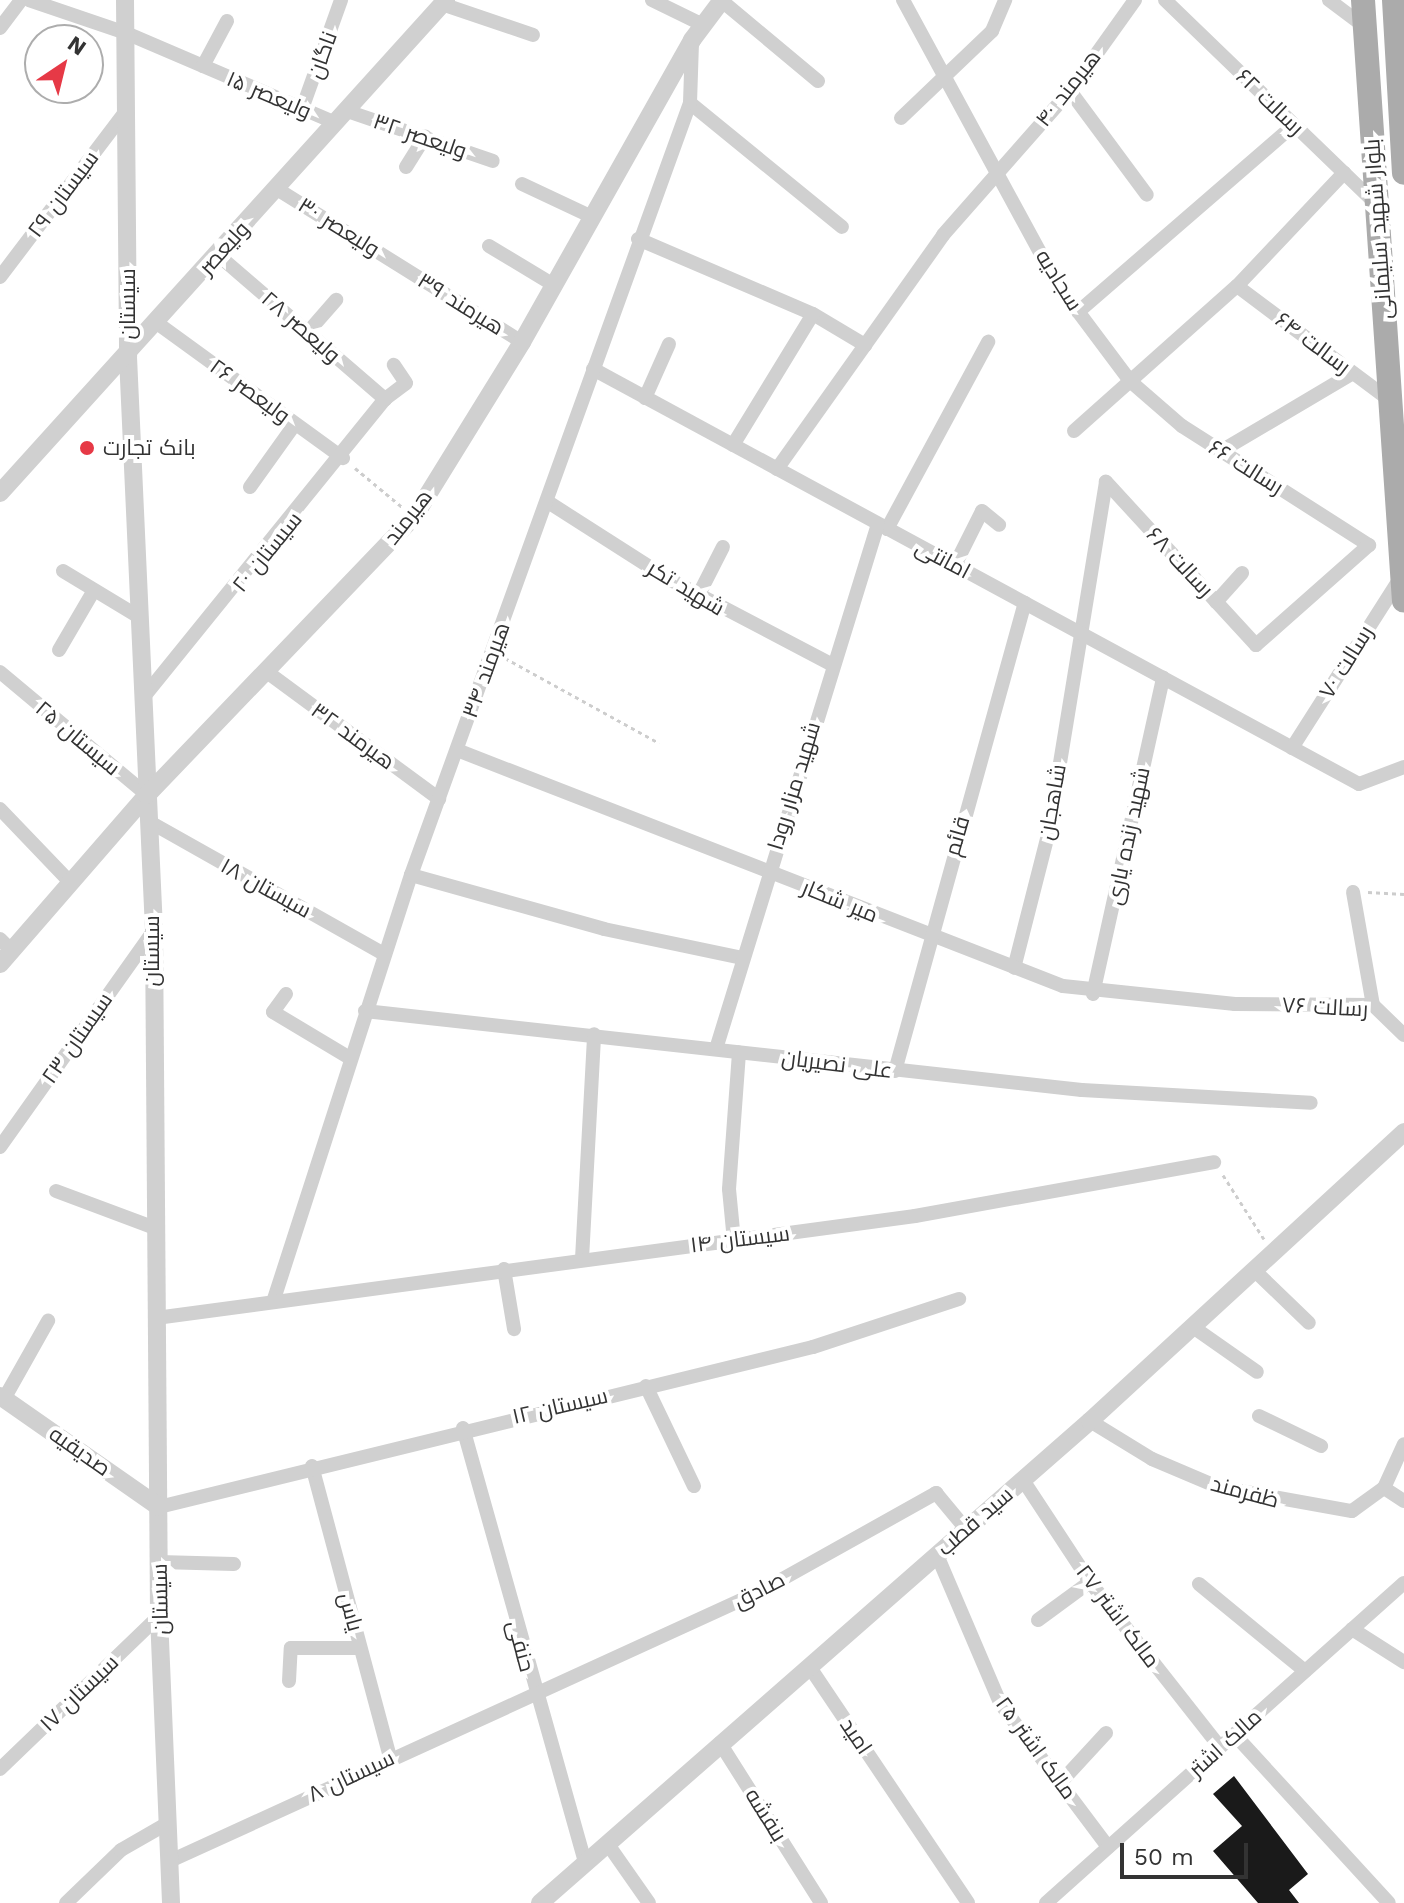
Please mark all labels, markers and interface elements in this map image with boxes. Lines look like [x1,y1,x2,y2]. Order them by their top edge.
north arrow [24,24,104,104]
street label: ناگان [301,28,343,82]
text: N [63,31,91,60]
street label: هیرمند ۴۰ [1030,44,1106,132]
street label: رسالت ۶۲ [1231,63,1309,141]
street label: ولیعصر ۱۵ [223,65,315,125]
street label: ولیعصر ۳۲ [370,108,470,164]
street label: بلوار شهید سلیمانی [1359,138,1397,320]
street label: سیستان ۲۹ [22,145,104,243]
street label: ولیعصر ۳۰ [293,192,385,262]
street label: ولیعصر [193,216,255,280]
street label: سجادیه [1030,245,1088,315]
street label: هیرمند ۳۹ [413,267,509,341]
street label: سیستان [115,268,141,340]
street label: ولیعصر ۲۸ [256,286,346,368]
street label: رسالت ۶۴ [1270,306,1356,380]
street label: ولیعصر ۲۶ [205,353,295,429]
street label: رسالت ۶۶ [1204,434,1288,500]
place label: بانک تجارت [103,435,196,461]
marker: بانک تجارت [78,439,96,457]
street label: هیرمند [378,484,438,550]
street label: سیستان ۲۰ [227,506,307,598]
street label: رسالت ۶۸ [1141,521,1219,603]
street label: امانتی [911,534,975,584]
street label: شهید تکر [643,555,729,621]
street label: هیرمند ۳۴ [457,619,515,721]
street label: رسالت ۷۰ [1313,621,1379,703]
street label: سیستان ۲۵ [30,695,126,781]
street label: هیرمند ۳۲ [306,697,400,775]
street label: شهید مزار رودا [762,719,826,853]
street label: شاهجان [1032,762,1072,842]
street label: شهید زنده یاری [1101,765,1155,907]
street label: قائم [939,813,975,859]
street label: سیستان ۱۸ [216,852,316,924]
street label: میر شکار [798,874,882,928]
street label: سیستان [139,915,165,987]
street label: سیستان ۲۳ [36,987,118,1089]
street label: رسالت ۷۶ [1281,992,1369,1022]
street label: علی نصیریان [780,1044,894,1084]
street label: سیستان ۱۴ [689,1220,791,1258]
street label: سیستان ۱۲ [510,1382,610,1430]
street label: صدیقیه [44,1420,116,1482]
street label: ظفرمند [1208,1470,1282,1514]
street label: سید قطب [932,1481,1018,1561]
street label: مالک اشتر ۲۷ [1071,1559,1165,1673]
street label: سیستان [146,1563,174,1635]
street label: صادق [729,1566,789,1614]
street label: یاس [333,1590,369,1634]
street label: حنفی [501,1617,541,1675]
street label: سیستان ۱۷ [34,1649,124,1737]
street label: مالک اشتر ۲۵ [990,1692,1082,1804]
street label: مالک اشتر [1183,1703,1267,1783]
street label: امید [834,1713,878,1759]
street label: سیستان ۸ [304,1745,398,1807]
street label: بنفشه [739,1783,793,1847]
scale bar [1124,1827,1252,1877]
text: 50 m [1134,1843,1194,1871]

